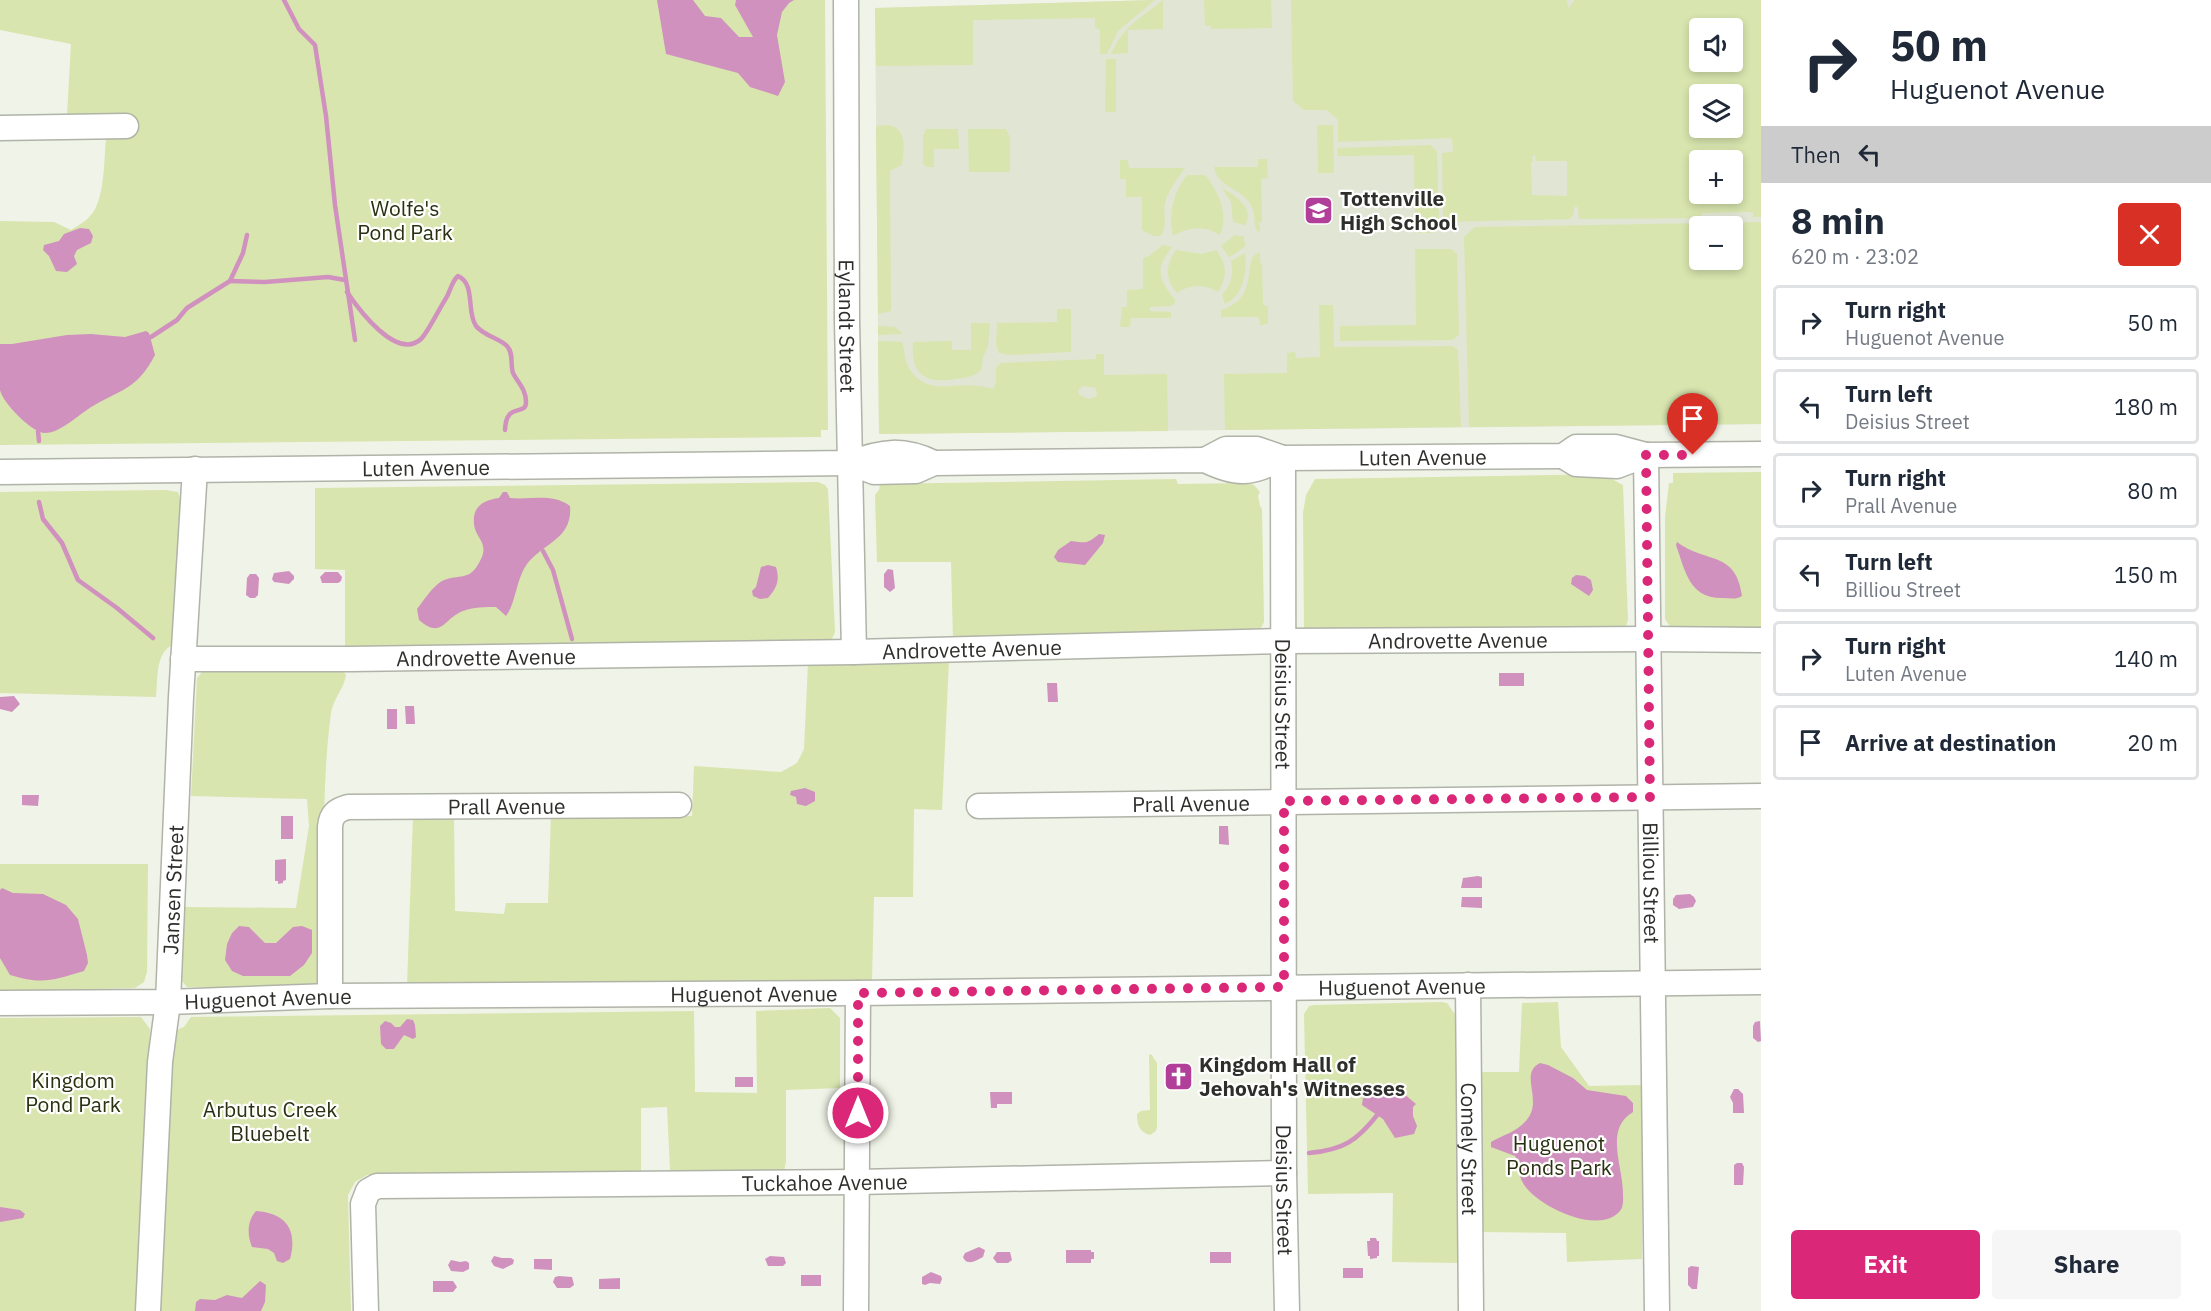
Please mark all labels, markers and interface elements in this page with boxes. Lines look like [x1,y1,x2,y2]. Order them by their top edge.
map controls [1689,18,1743,270]
button: sound [1689,18,1743,72]
text: 50 m [1890,18,1988,73]
icon: right [1791,24,1869,102]
text: Huguenot Avenue [1890,71,2105,106]
button: layers [1689,84,1743,138]
icon: left [1853,138,1886,171]
text: Then [1791,140,1841,169]
button: + [1689,150,1743,204]
place label: Tottenville High School [1340,184,1457,236]
park label: Wolfe's Pond Park [357,194,453,246]
school or university icon: Tottenville High School [1303,194,1335,226]
text: 8 min [1791,197,1885,244]
button: close [2118,203,2181,266]
button: − [1689,216,1743,270]
text: 620 m · 23:02 [1791,243,1919,270]
street label: Eylandt Street [833,259,863,393]
text: Turn right [1845,295,1946,324]
icon: right [1794,306,1827,339]
text: 50 m [2127,308,2178,337]
text: Huguenot Avenue [1845,324,2004,351]
text: Turn left [1845,379,1933,408]
icon: left [1794,390,1827,423]
text: 180 m [2114,392,2178,421]
pin [1667,393,1718,455]
icon: arrive [1676,402,1709,435]
text: Deisius Street [1845,408,1970,435]
street label: Luten Avenue [1359,443,1487,471]
street label: Luten Avenue [362,453,490,482]
text: Turn right [1845,463,1946,492]
icon: right [1794,474,1827,507]
text: 80 m [2127,476,2178,505]
text: Prall Avenue [1845,492,1957,519]
text: Turn left [1845,547,1933,576]
icon: left [1794,558,1827,591]
text: 150 m [2114,560,2178,589]
text: Billiou Street [1845,576,1961,603]
street label: Androvette Avenue [1368,626,1548,655]
text: Turn right [1845,631,1946,660]
street label: Androvette Avenue [882,633,1062,665]
street label: Deisius Street [1269,638,1297,770]
street label: Androvette Avenue [396,642,576,672]
icon: right [1794,642,1827,675]
text: 140 m [2114,644,2178,673]
text: Luten Avenue [1845,660,1967,687]
icon: arrive [1794,726,1827,759]
text: Arrive at destination [1845,728,2056,757]
text: 20 m [2127,728,2178,757]
street label: Prall Avenue [1132,789,1250,818]
street label: Prall Avenue [448,792,566,820]
street label: Billiou Street [1637,822,1666,944]
street label: Jansen Street [156,824,190,956]
street label: Huguenot Avenue [1318,971,1486,1001]
street label: Huguenot Avenue [670,979,838,1008]
street label: Huguenot Avenue [184,982,352,1015]
place label: Kingdom Hall of Jehovah's Witnesses [1199,1050,1405,1102]
church icon: Kingdom Hall of Jehovah's Witnesses [1162,1060,1194,1092]
park label: Kingdom Pond Park [25,1066,121,1118]
position arrow [826,1081,890,1145]
street label: Comely Street [1455,1082,1484,1216]
park label: Arbutus Creek Bluebelt [203,1095,337,1147]
street label: Deisius Street [1270,1124,1300,1256]
park label: Huguenot Ponds Park [1506,1129,1612,1181]
street label: Tuckahoe Avenue [742,1167,908,1197]
button: Exit [1791,1230,1980,1299]
button: Share [1992,1230,2181,1299]

